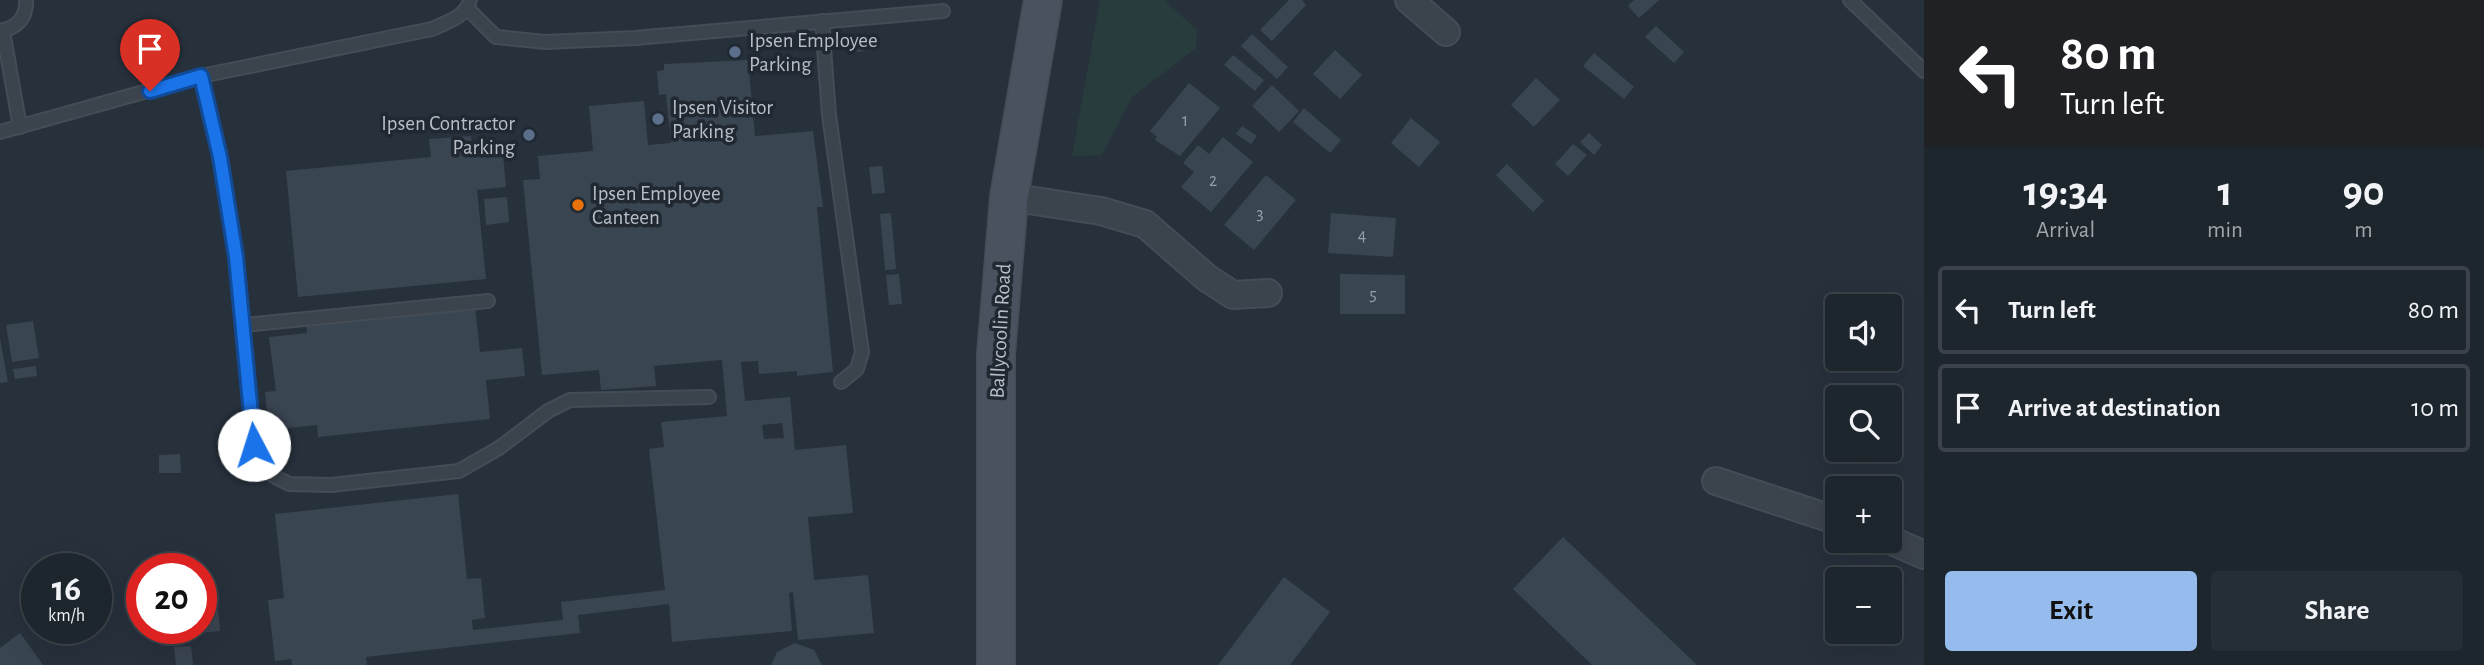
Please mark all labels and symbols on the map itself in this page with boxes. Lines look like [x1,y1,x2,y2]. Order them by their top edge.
pin [120,19,180,91]
place label: Ipsen Employee Parking [749,30,878,75]
marker: Ipsen Employee Parking [727,44,743,60]
place label: Ipsen Visitor Parking [672,97,773,142]
marker: Ipsen Visitor Parking [650,111,666,127]
house number: 1 [1182,112,1188,130]
place label: Ipsen Contractor Parking [381,113,516,158]
marker: Ipsen Contractor Parking [521,127,537,143]
house number: 2 [1209,172,1217,190]
place label: Ipsen Employee Canteen [592,183,721,228]
marker: Ipsen Employee Canteen [570,197,586,213]
house number: 3 [1256,205,1264,223]
house number: 4 [1358,227,1367,245]
street label: Ballycoolin Road [986,263,1015,399]
house number: 5 [1369,286,1377,304]
position arrow [217,408,291,482]
speed limit sign: 20 [126,553,217,644]

